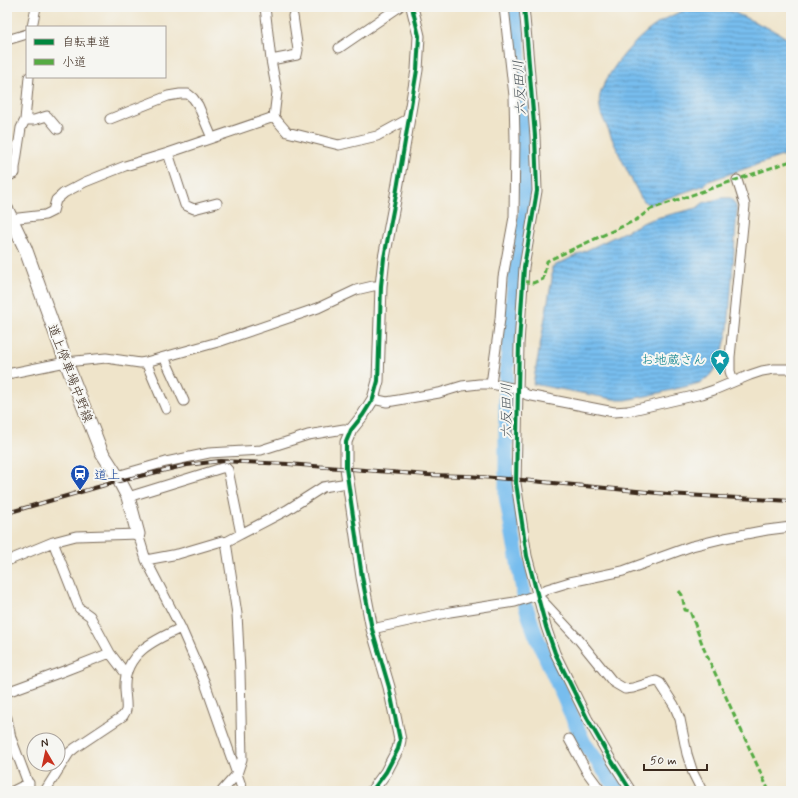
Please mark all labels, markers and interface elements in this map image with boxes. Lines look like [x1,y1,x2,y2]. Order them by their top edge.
legend [26,26,166,78]
text: 自転車道 [62,35,110,51]
text: 小道 [62,55,86,71]
water label: 六反田川 [510,60,530,116]
street label: 道上停車場中野線 [43,322,97,426]
place icon: お地蔵さん [709,348,731,376]
place label: お地蔵さん [641,352,706,369]
water label: 六反田川 [498,383,516,439]
station icon: 道上 [69,463,91,491]
place label: 道上 [94,467,120,484]
north arrow [26,732,66,772]
text: N [40,736,49,751]
scale bar [644,746,707,772]
text: 50 m [650,753,677,769]

